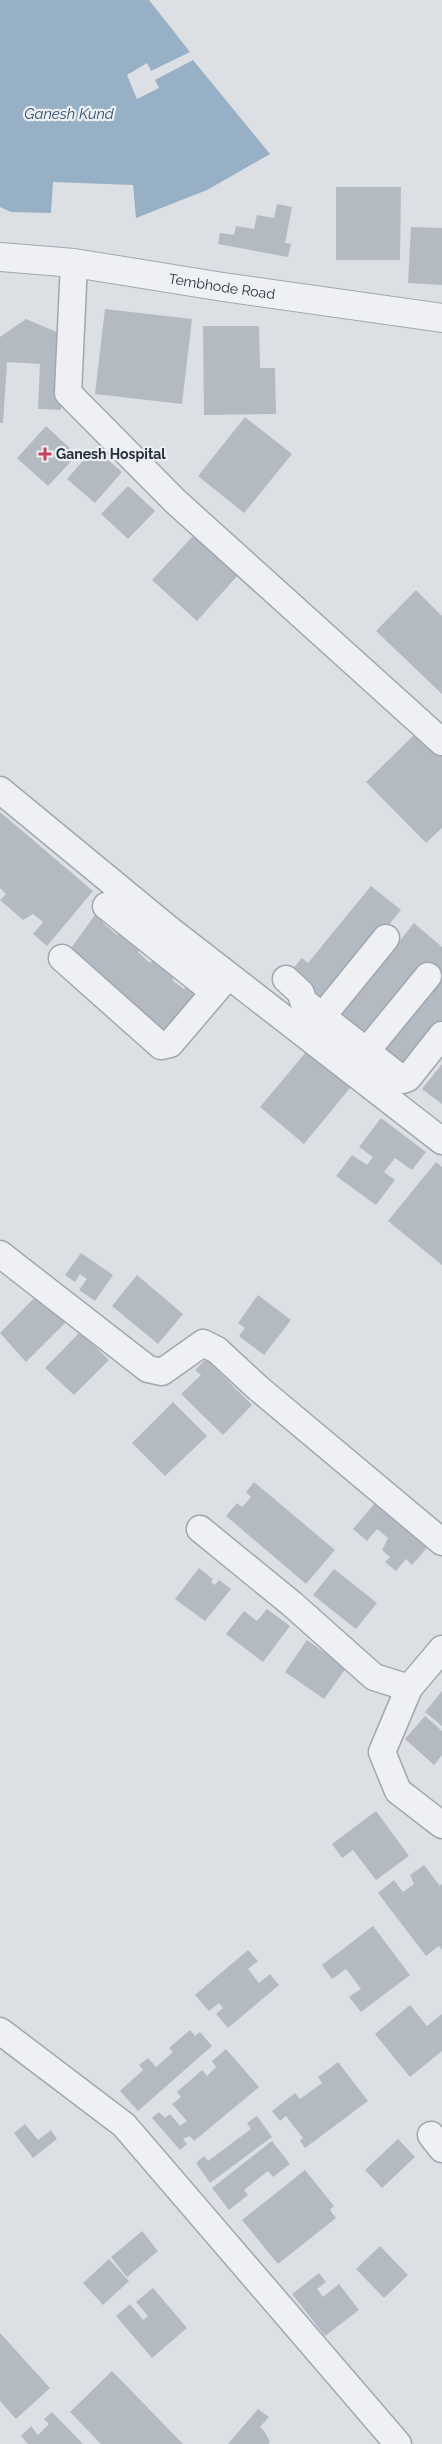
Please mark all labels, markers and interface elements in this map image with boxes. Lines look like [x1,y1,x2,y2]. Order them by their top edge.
water label: Ganesh Kund [24,105,115,123]
street label: Tembhode Road [168,270,276,302]
place label: Ganesh Hospital [56,446,166,462]
marker: Ganesh Hospital [38,447,52,461]

